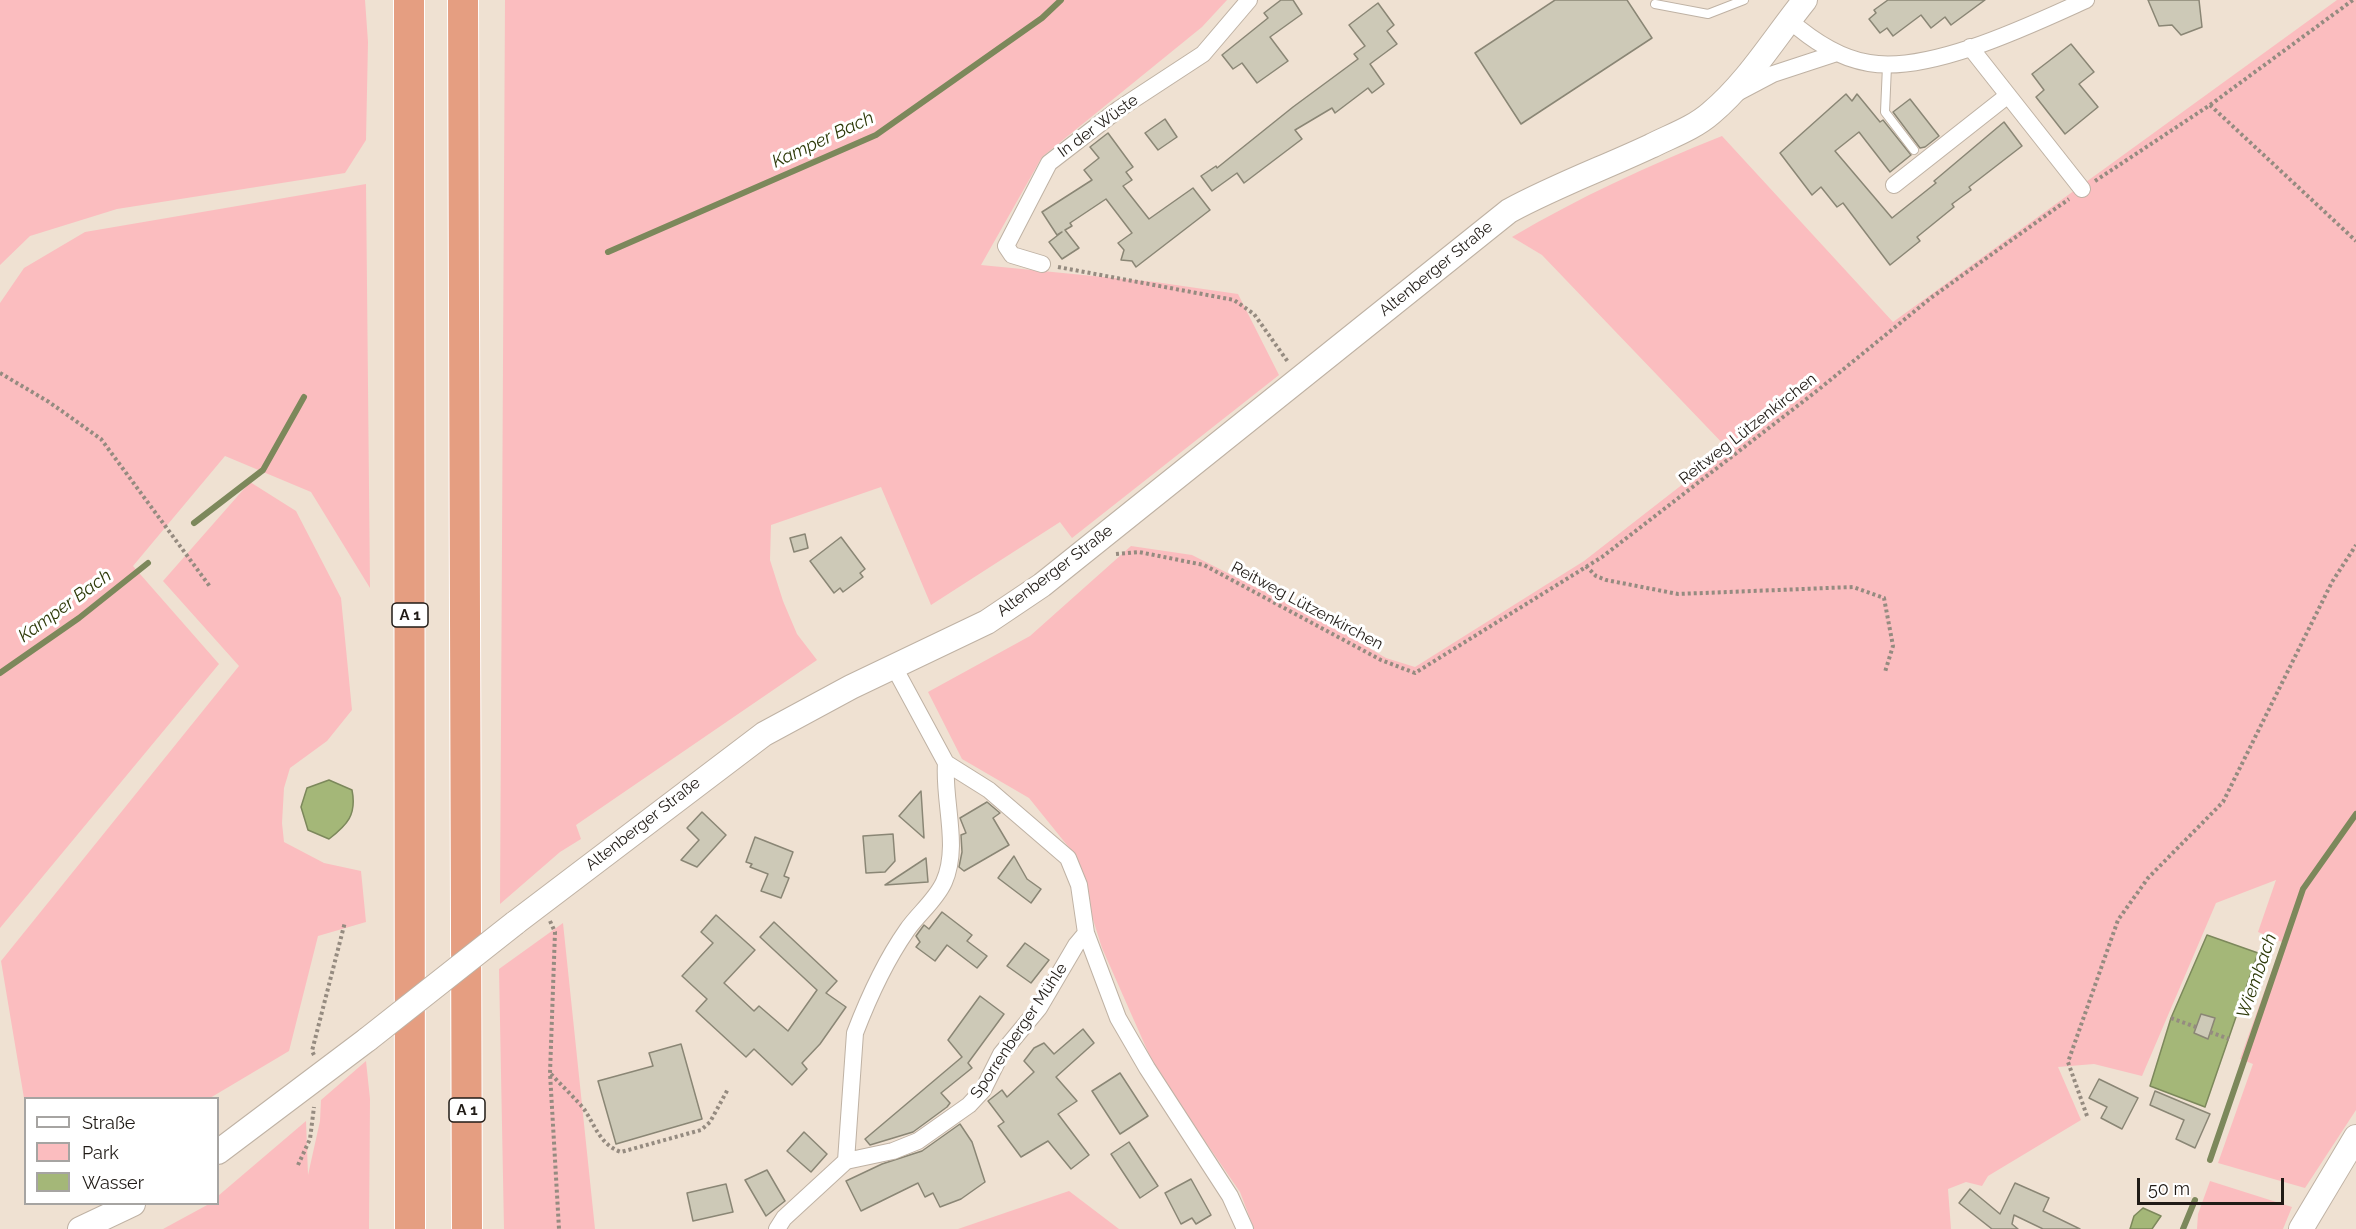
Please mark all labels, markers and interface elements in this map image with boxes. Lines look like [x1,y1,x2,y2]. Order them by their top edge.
street label: In der Wüste [1054,91,1142,161]
water label: Kamper Bach [769,107,877,173]
street label: Altenberger Straße [1375,217,1497,321]
street label: Reitweg Lützenkirchen [1675,369,1821,489]
street label: Altenberger Straße [993,521,1117,621]
street label: Reitweg Lützenkirchen [1228,558,1386,654]
water label: Kamper Bach [14,565,116,647]
road number: A 1 [392,603,428,627]
street label: Altenberger Straße [582,773,704,875]
water label: Wiembach [2232,931,2282,1021]
street label: Sporrenberger Mühle [967,960,1071,1102]
legend [24,1097,219,1205]
road number: A 1 [449,1098,485,1122]
text: Straße [82,1112,135,1133]
text: Park [82,1142,119,1163]
scale bar [2140,1166,2287,1204]
text: Wasser [82,1172,144,1193]
text: 50 m [2148,1178,2190,1199]

